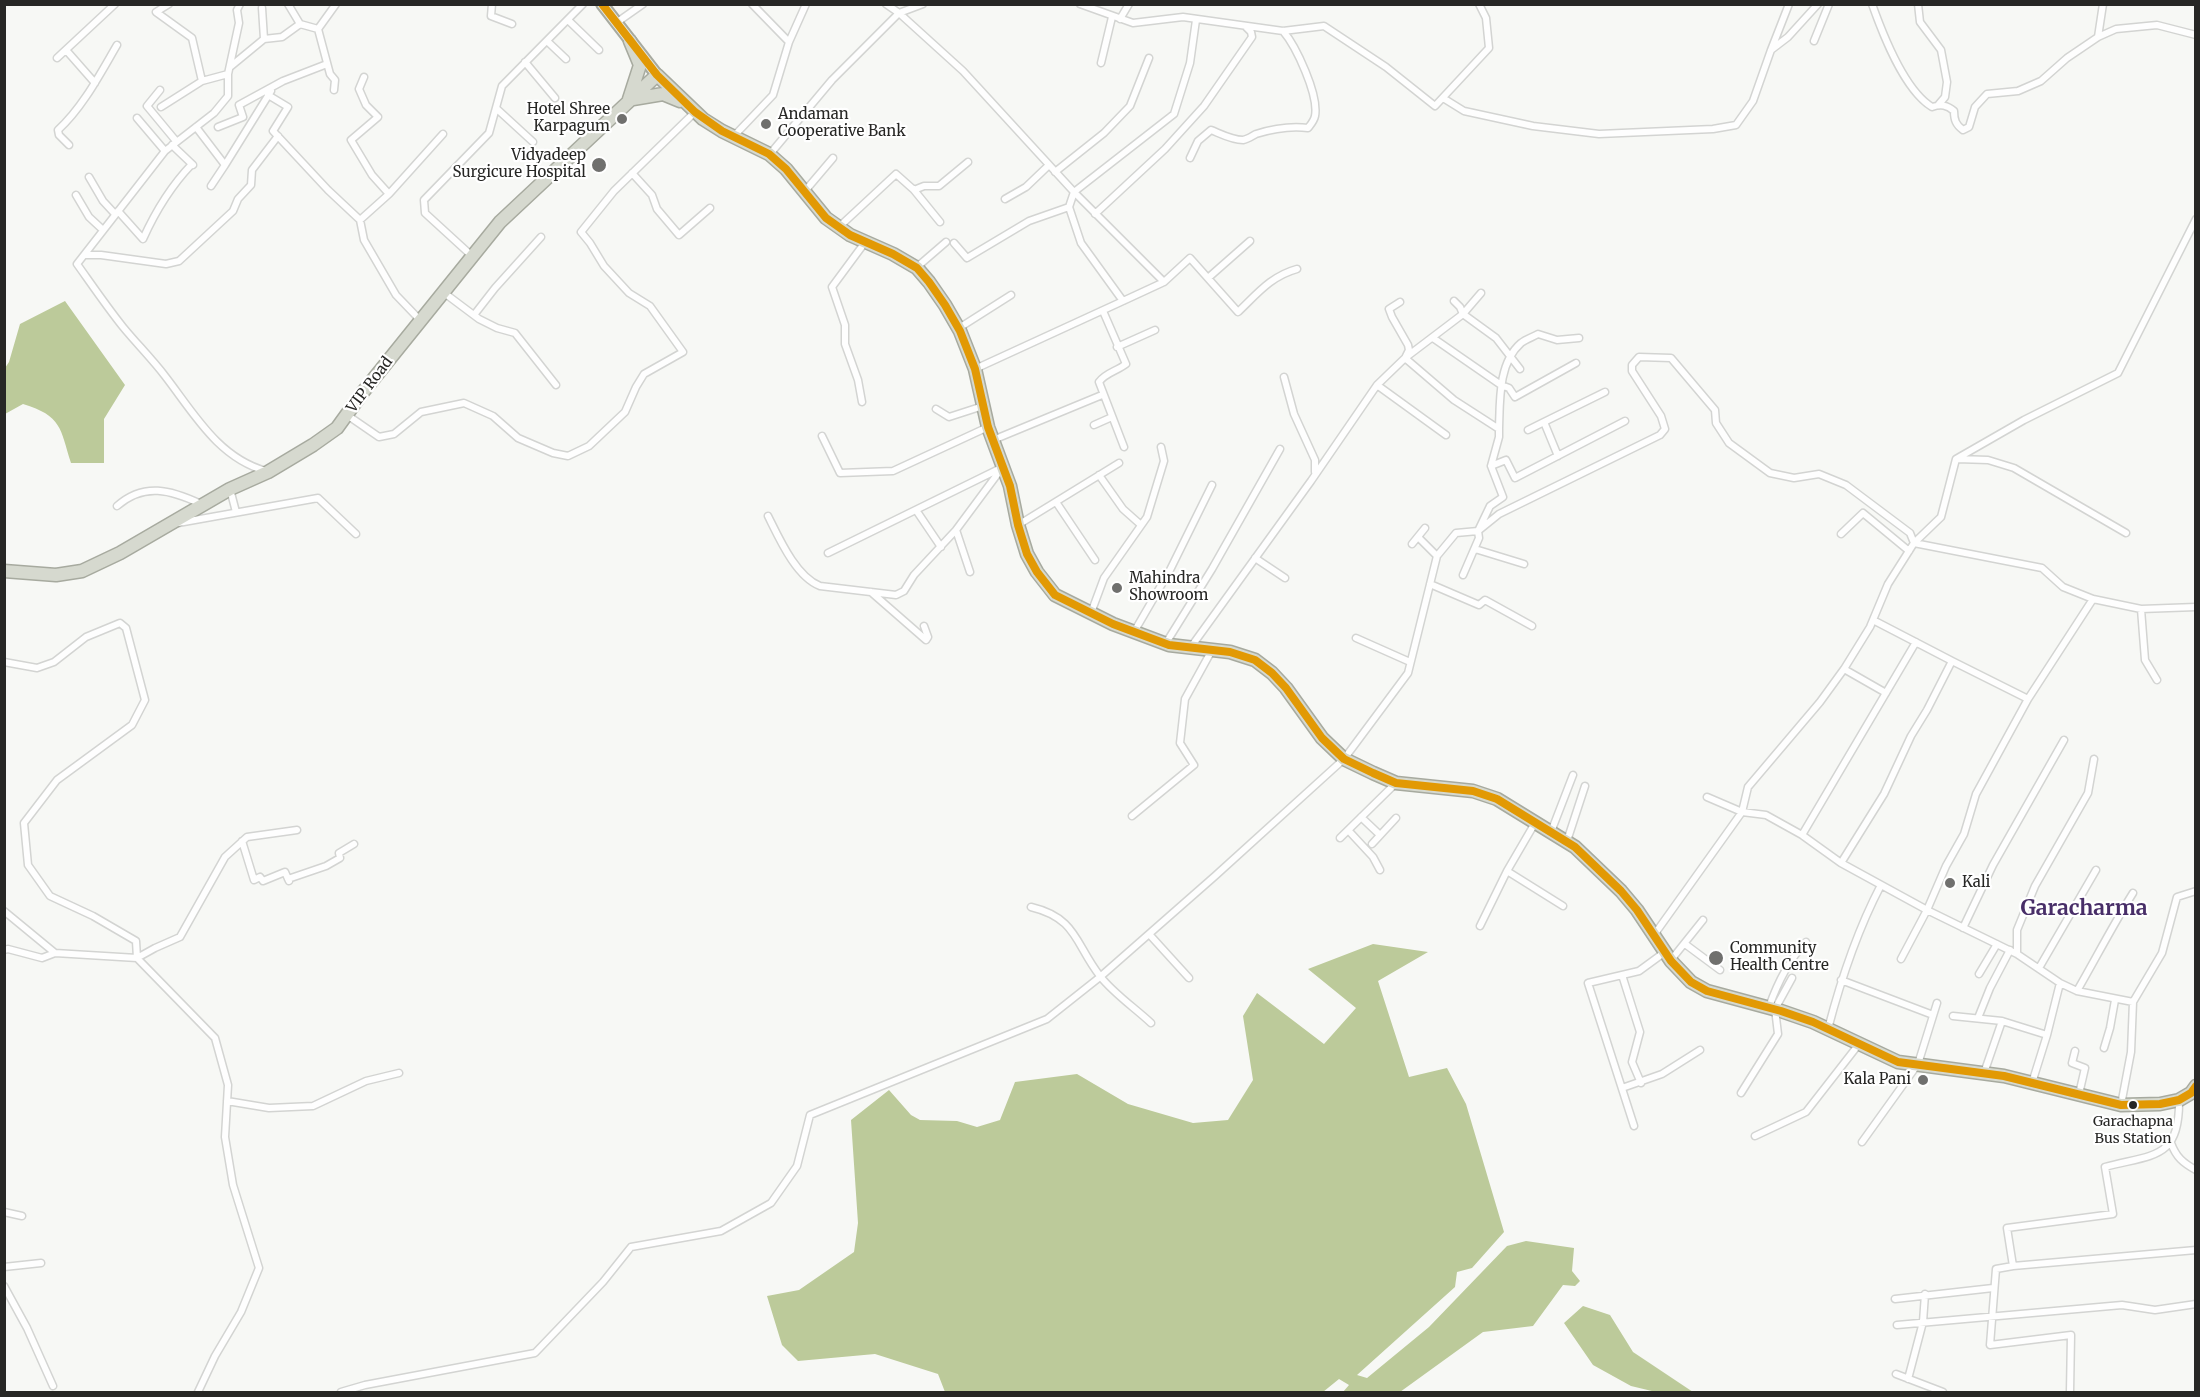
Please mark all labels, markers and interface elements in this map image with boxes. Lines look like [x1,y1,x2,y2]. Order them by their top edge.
place label: Hotel Shree Karpagum [527,101,610,136]
place label: Andaman Cooperative Bank [778,106,906,141]
marker: Hotel Shree Karpagum [615,112,629,126]
marker: Andaman Cooperative Bank [759,117,773,131]
place label: Vidyadeep Surgicure Hospital [452,147,586,182]
marker: Vidyadeep Surgicure Hospital [590,156,608,174]
street label: VIP Road [343,353,397,417]
place label: Mahindra Showroom [1129,570,1208,605]
marker: Mahindra Showroom [1110,581,1124,595]
place label: Kali [1962,874,1990,892]
marker: Kali [1943,876,1957,890]
district label: Garacharma [2020,896,2148,922]
place label: Community Health Centre [1730,940,1829,975]
marker: Community Health Centre [1707,949,1725,967]
place label: Kala Pani [1844,1071,1911,1089]
marker: Kala Pani [1916,1073,1930,1087]
marker: Garachapna Bus Station [2127,1099,2139,1111]
place label: Garachapna Bus Station [2093,1114,2173,1146]

